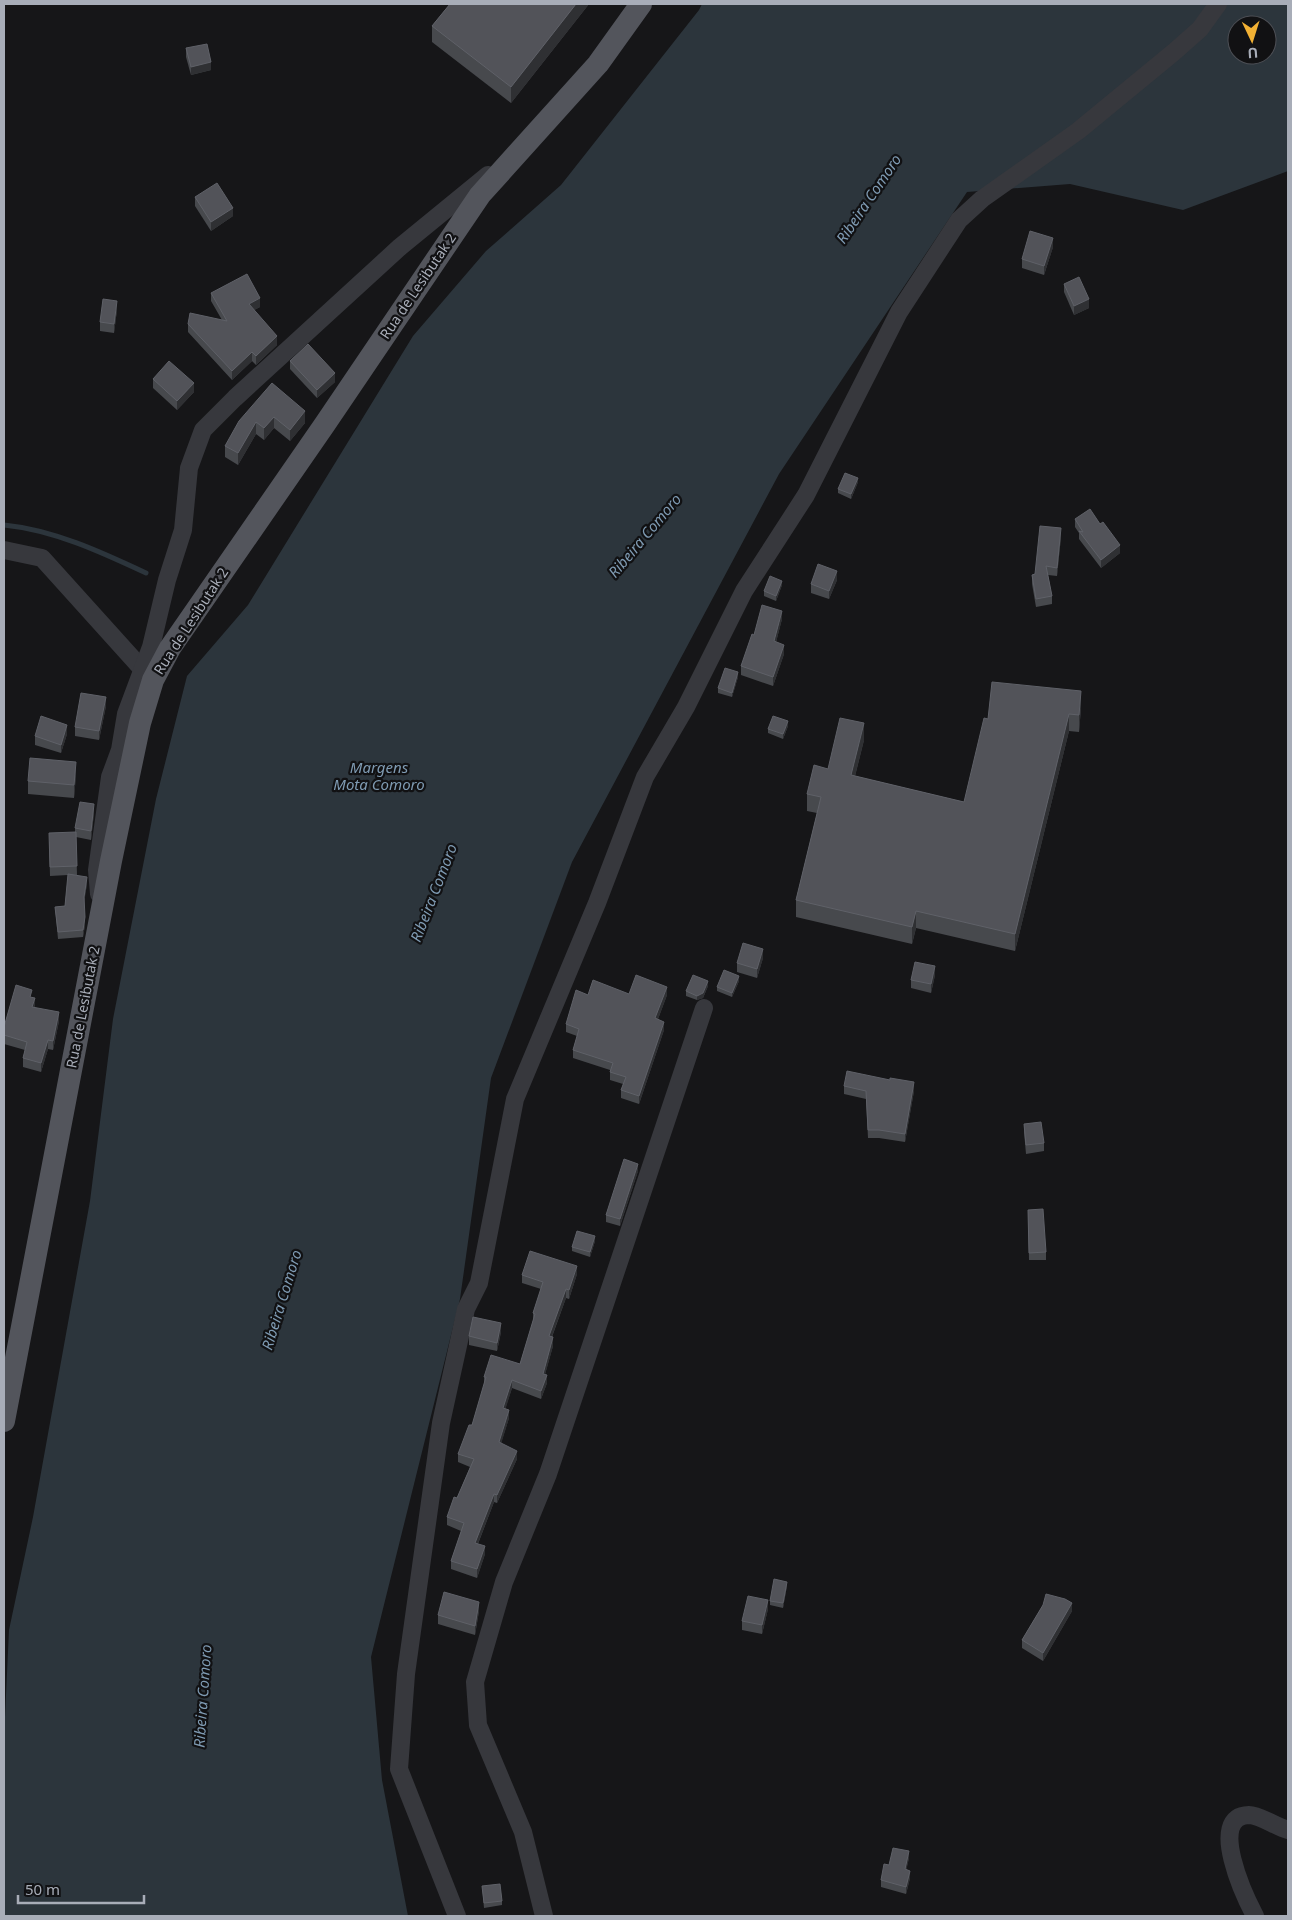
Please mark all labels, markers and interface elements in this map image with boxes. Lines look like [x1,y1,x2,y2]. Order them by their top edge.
north arrow [1227,15,1277,65]
text: U [1247,44,1259,63]
water label: Ribeira Comoro [831,150,905,247]
street label: Rua de Lesibutak 2 [375,229,460,342]
water label: Ribeira Comoro [603,489,685,581]
street label: Rua de Lesibutak 2 [149,564,232,678]
water label: Margens Mota Comoro [333,757,425,794]
water label: Ribeira Comoro [405,841,461,945]
street label: Rua de Lesibutak 2 [61,944,104,1070]
water label: Ribeira Comoro [256,1247,306,1352]
water label: Ribeira Comoro [188,1644,216,1748]
scale bar [18,1872,144,1904]
text: 50 m [25,1879,60,1899]

